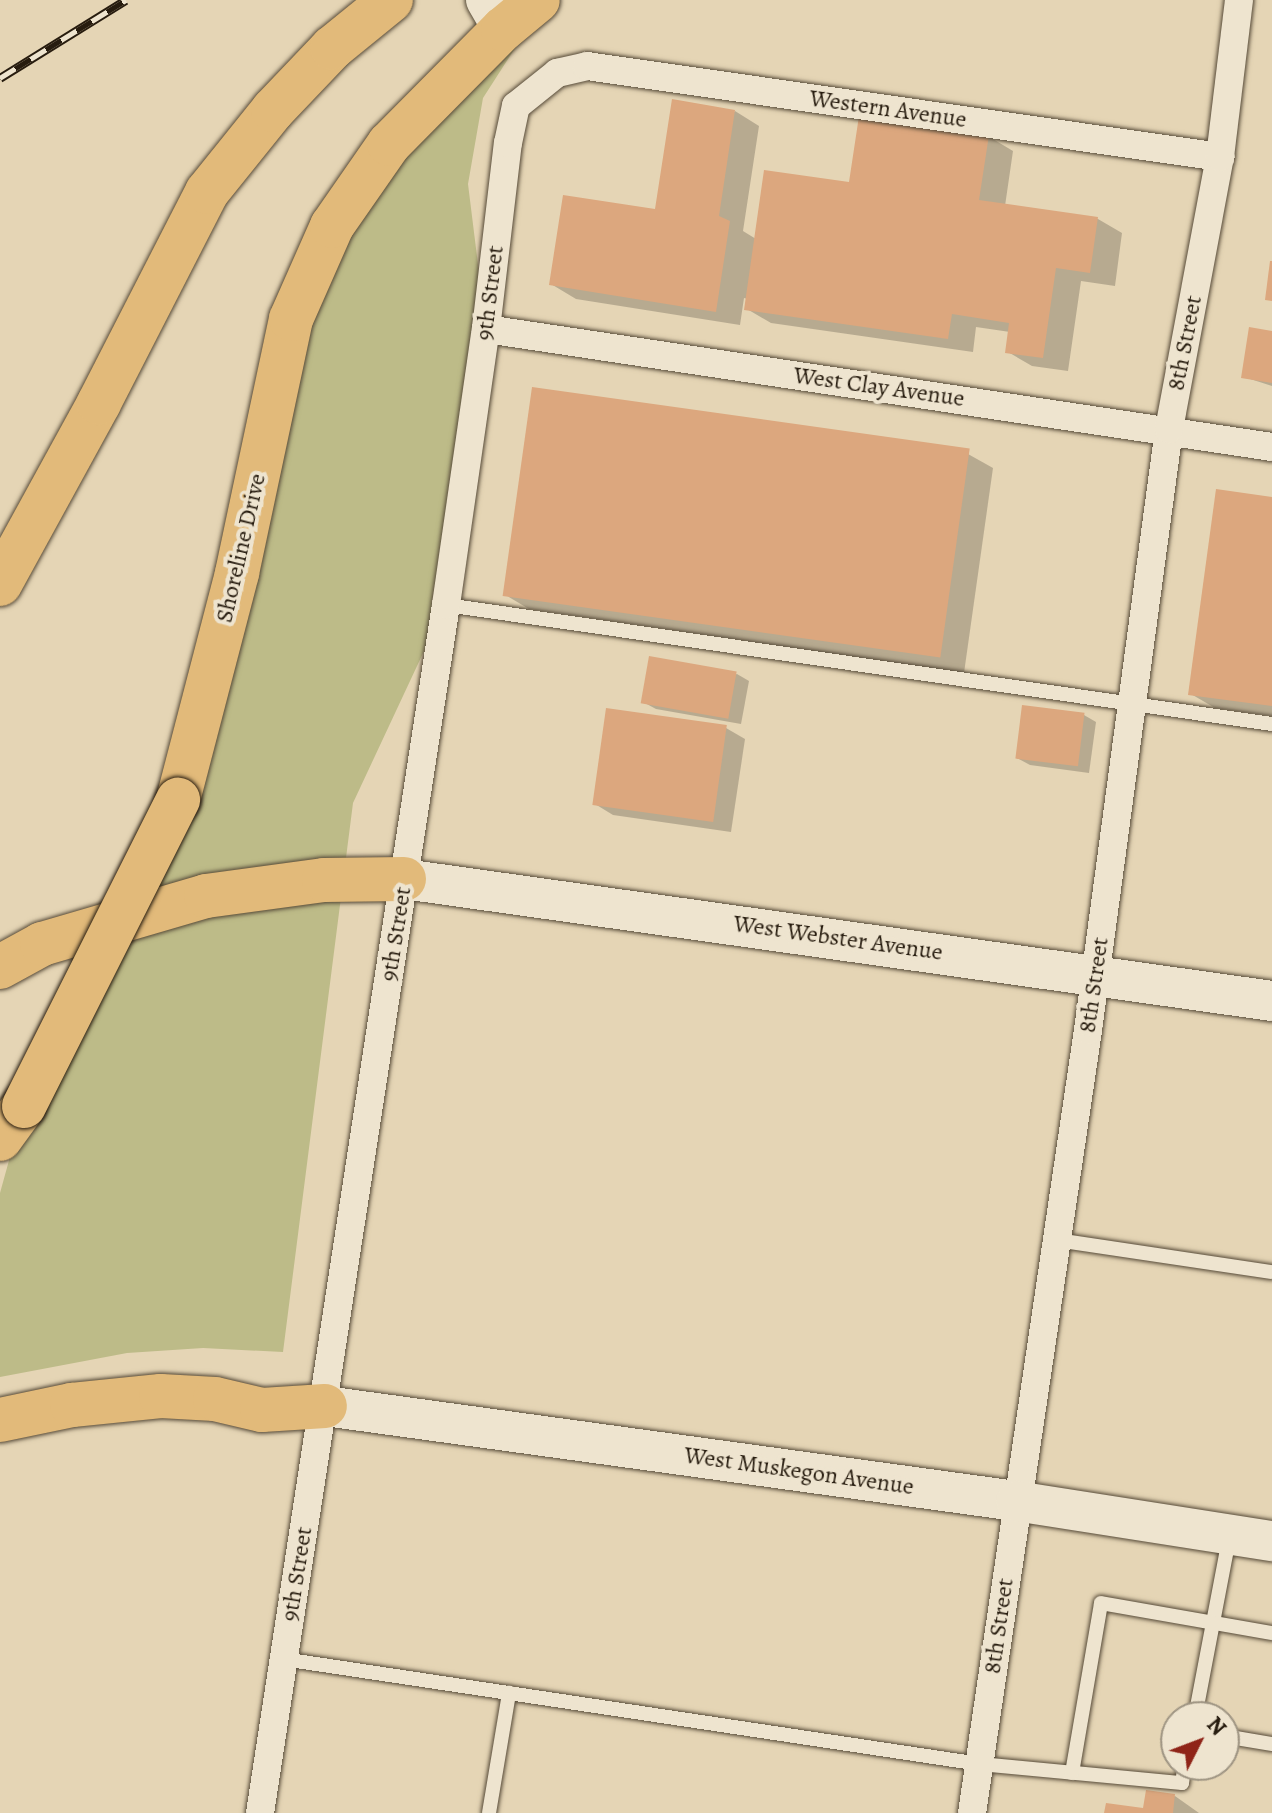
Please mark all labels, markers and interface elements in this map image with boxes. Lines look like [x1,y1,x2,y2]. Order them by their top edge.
street label: Western Avenue [808,84,968,134]
street label: 9th Street [470,244,510,342]
street label: 8th Street [1162,293,1208,393]
street label: West Clay Avenue [792,361,966,413]
street label: Shoreline Drive [210,471,272,625]
street label: 9th Street [374,885,418,983]
street label: West Webster Avenue [732,909,944,967]
street label: 8th Street [1073,935,1115,1035]
street label: West Muskegon Avenue [682,1441,916,1501]
street label: 9th Street [275,1525,319,1623]
street label: 8th Street [978,1576,1020,1676]
north arrow [1160,1701,1240,1781]
text: N [1200,1710,1233,1742]

